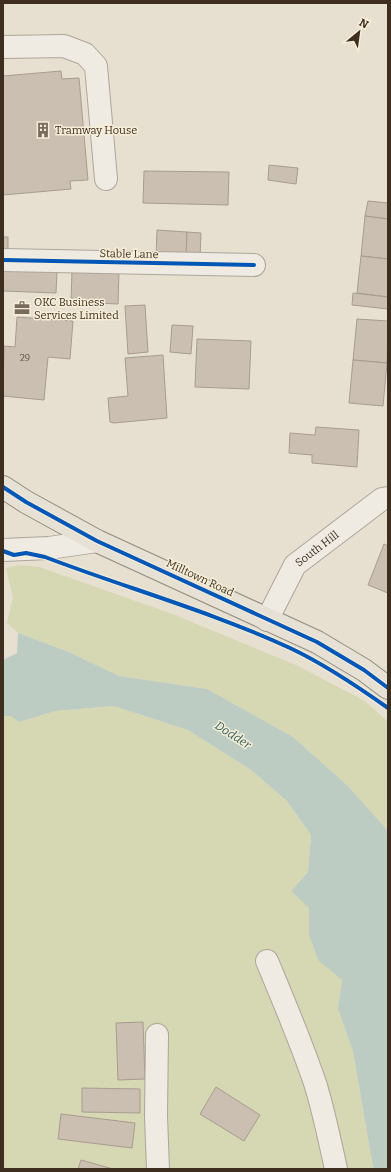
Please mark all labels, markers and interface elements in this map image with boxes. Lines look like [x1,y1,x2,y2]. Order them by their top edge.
north arrow [339,12,379,52]
text: N [357,16,371,32]
building icon: Tramway House [34,121,52,139]
place label: Tramway House [55,124,137,137]
street label: Stable Lane [99,247,159,261]
place label: OKC Business Services Limited [34,296,119,322]
office icon: OKC Business Services Limited [13,299,31,317]
house number: 29 [20,353,30,363]
street label: South Hill [293,528,341,569]
street label: Milltown Road [164,557,236,600]
water label: Dodder [212,718,255,752]

